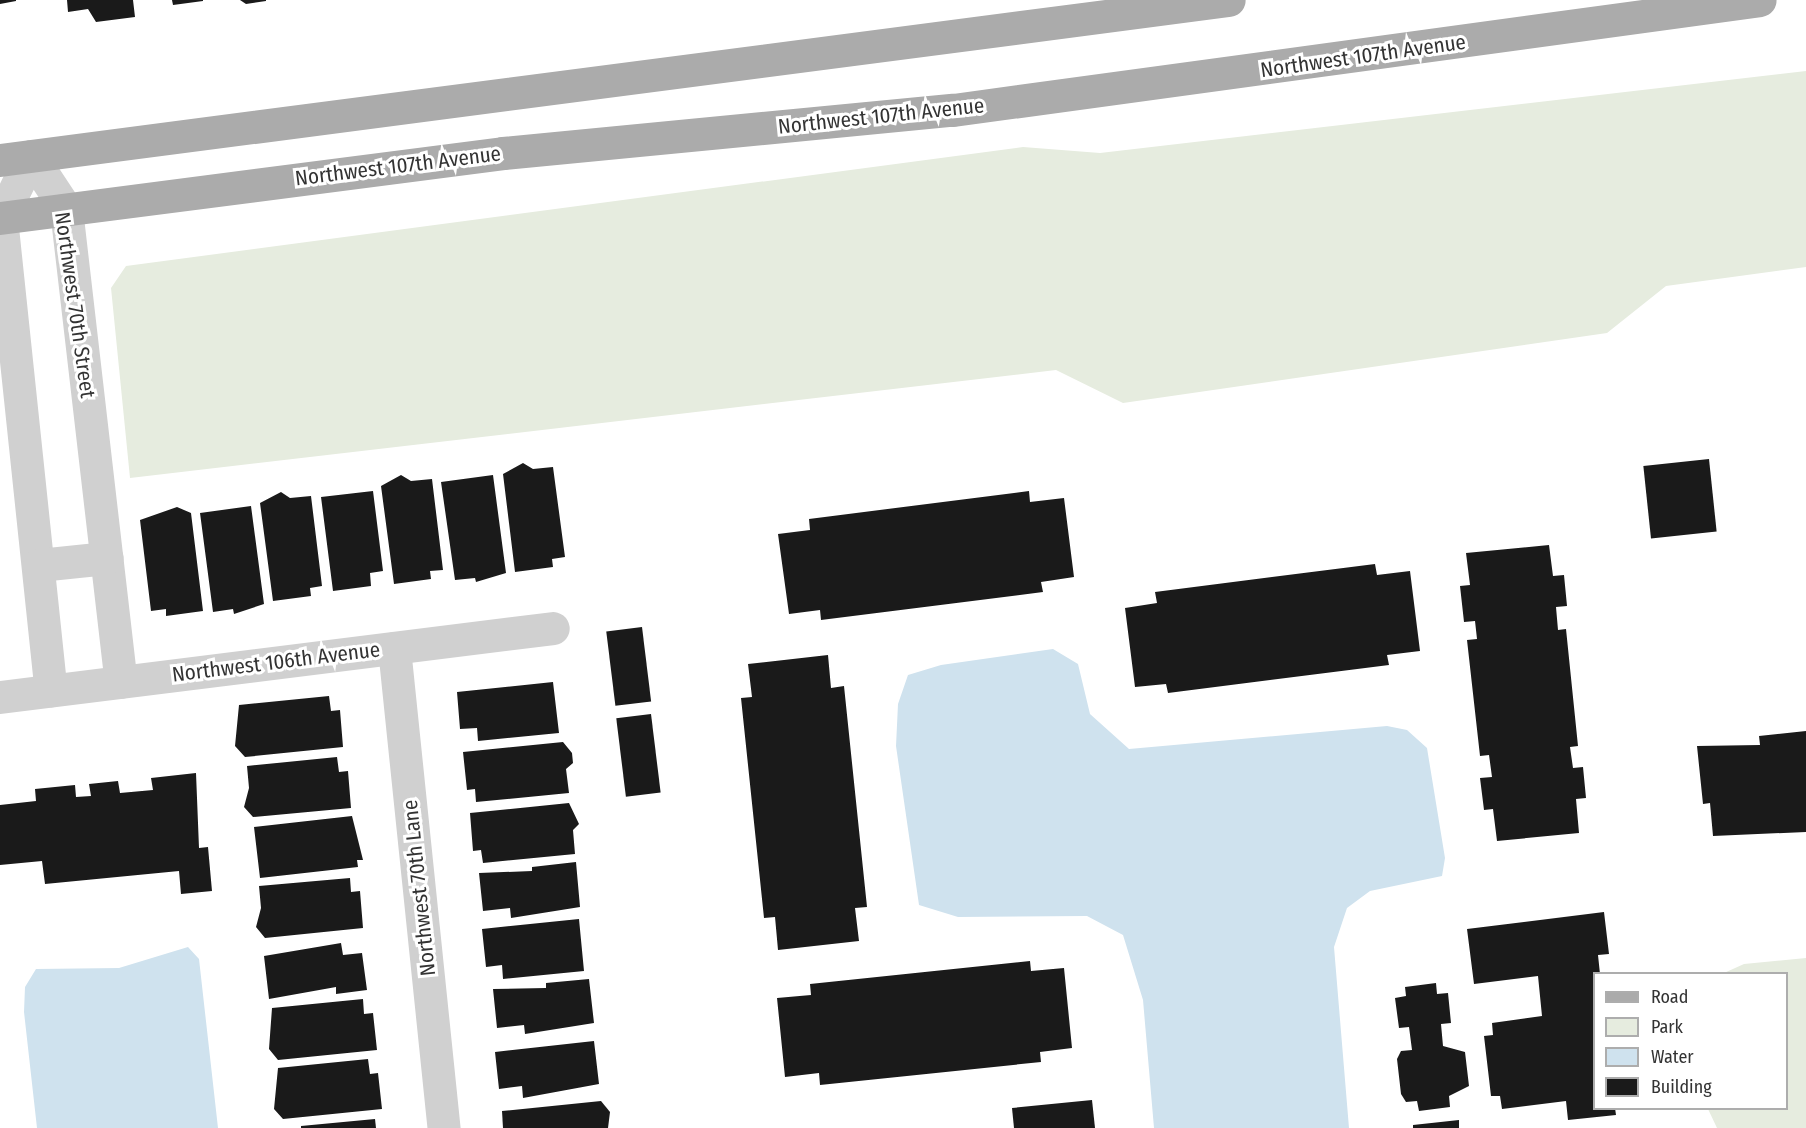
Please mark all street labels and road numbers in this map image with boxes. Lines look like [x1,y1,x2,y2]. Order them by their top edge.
street label: Northwest 107th Avenue [1259,29,1467,83]
street label: Northwest 107th Avenue [777,93,985,139]
street label: Northwest 107th Avenue [294,141,502,191]
street label: Northwest 70th Street [49,210,101,400]
street label: Northwest 106th Avenue [171,637,381,687]
street label: Northwest 70th Lane [397,799,441,977]

